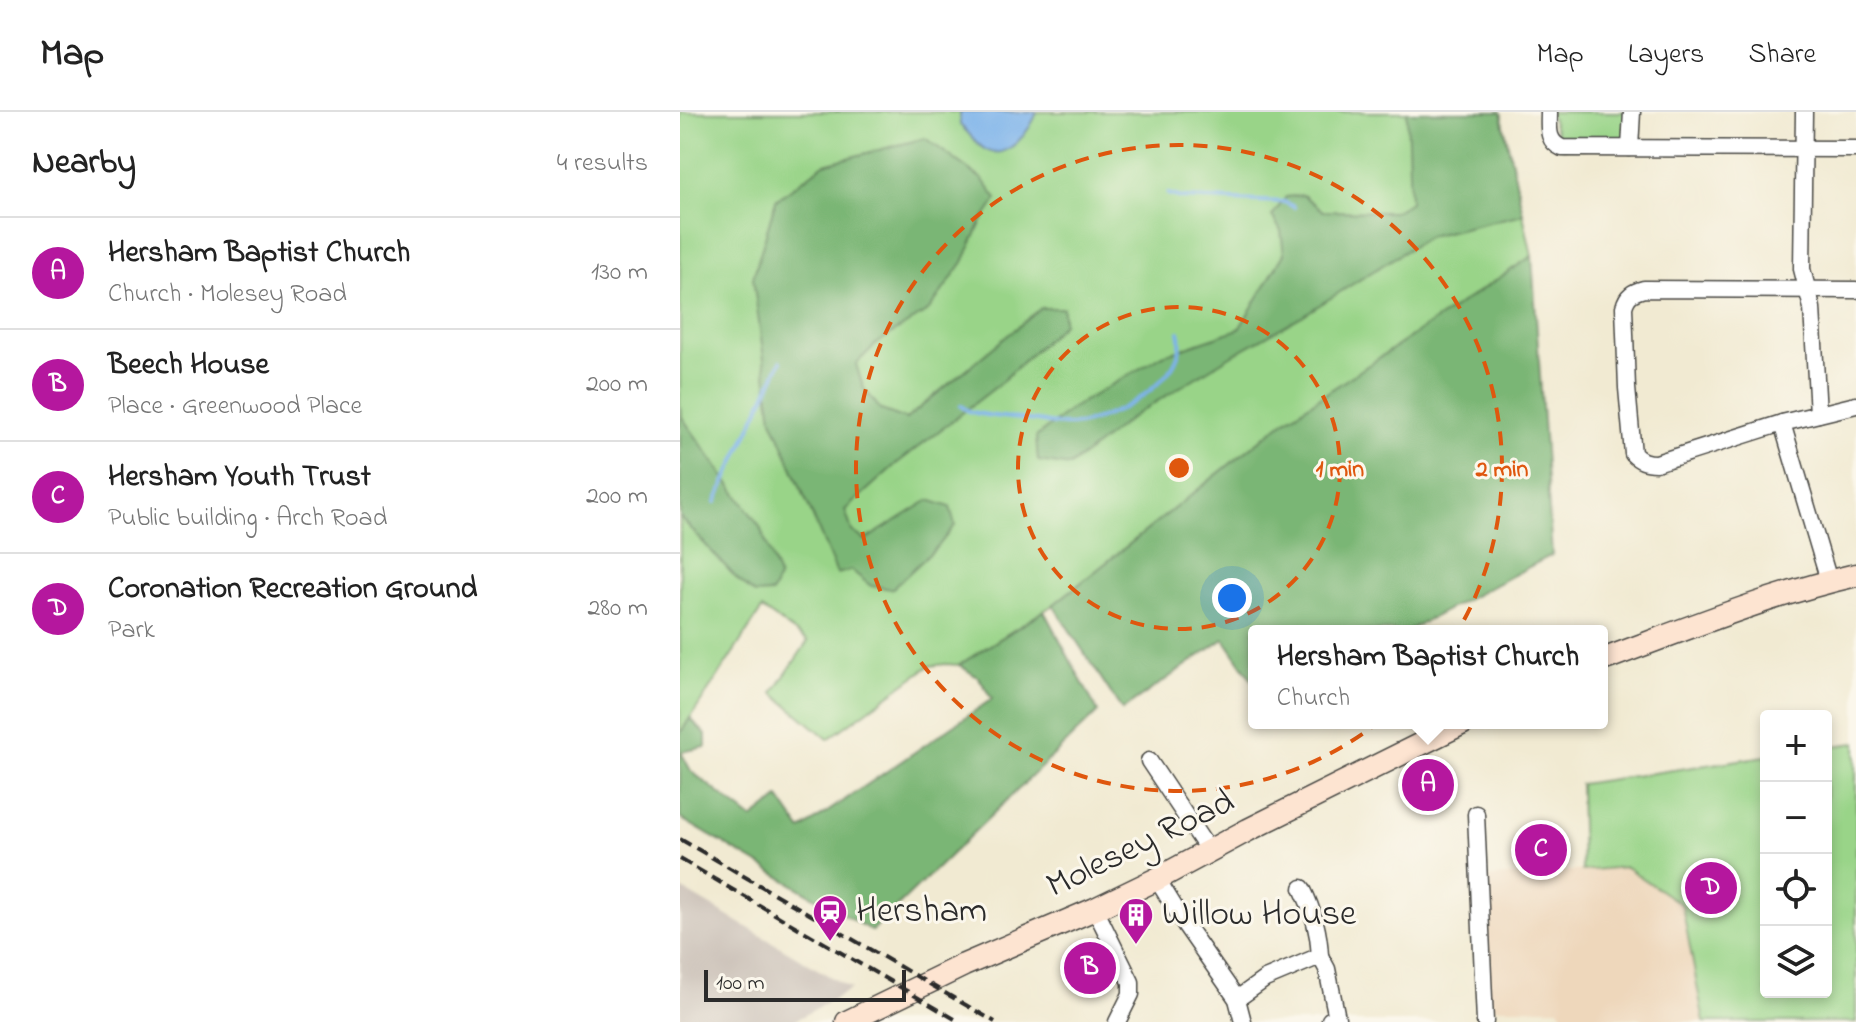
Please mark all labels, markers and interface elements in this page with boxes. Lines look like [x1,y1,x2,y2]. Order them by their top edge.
text: Map [40,27,104,83]
text: Map [1536,35,1584,76]
text: Layers [1628,35,1704,76]
text: Share [1748,35,1816,76]
text: Nearby [32,139,136,189]
text: 4 results [557,145,648,183]
text: Hersham Baptist Church [108,232,410,276]
text: A [50,254,66,292]
text: 130 m [591,254,648,292]
text: Church · Molesey Road [108,276,347,314]
text: Beech House [108,344,269,388]
text: B [49,366,67,404]
text: 200 m [586,366,648,404]
text: Place · Greenwood Place [108,388,362,426]
text: 1 min [1316,453,1364,488]
text: 2 min [1475,453,1529,488]
centre of rings [1165,454,1193,482]
text: Hersham Youth Trust [108,456,371,500]
text: C [51,478,65,516]
text: 200 m [586,478,648,516]
text: Public building · Arch Road [108,500,387,538]
text: Coronation Recreation Ground [108,568,477,612]
your location [1212,578,1252,618]
text: D [48,590,68,628]
text: 280 m [587,590,648,628]
text: Park [108,612,155,650]
popup [1248,625,1608,729]
text: Hersham Baptist Church [1277,636,1579,680]
text: Church [1277,680,1350,718]
map controls [1760,710,1832,998]
button: + [1760,710,1832,782]
pin: A [1402,755,1454,815]
street label: Molesey Road [1038,777,1244,913]
button: − [1760,782,1832,854]
pin: C [1515,820,1567,880]
button: locate [1760,854,1832,926]
pin: D [1685,858,1737,918]
place label: Hersham [856,886,987,939]
place label: Willow House [1162,889,1357,942]
station icon: Hersham [811,893,849,943]
building icon: Willow House [1117,896,1155,946]
button: layers [1760,926,1832,998]
pin: B [1064,938,1116,998]
scale bar [704,966,906,1002]
text: 100 m [716,968,765,1000]

